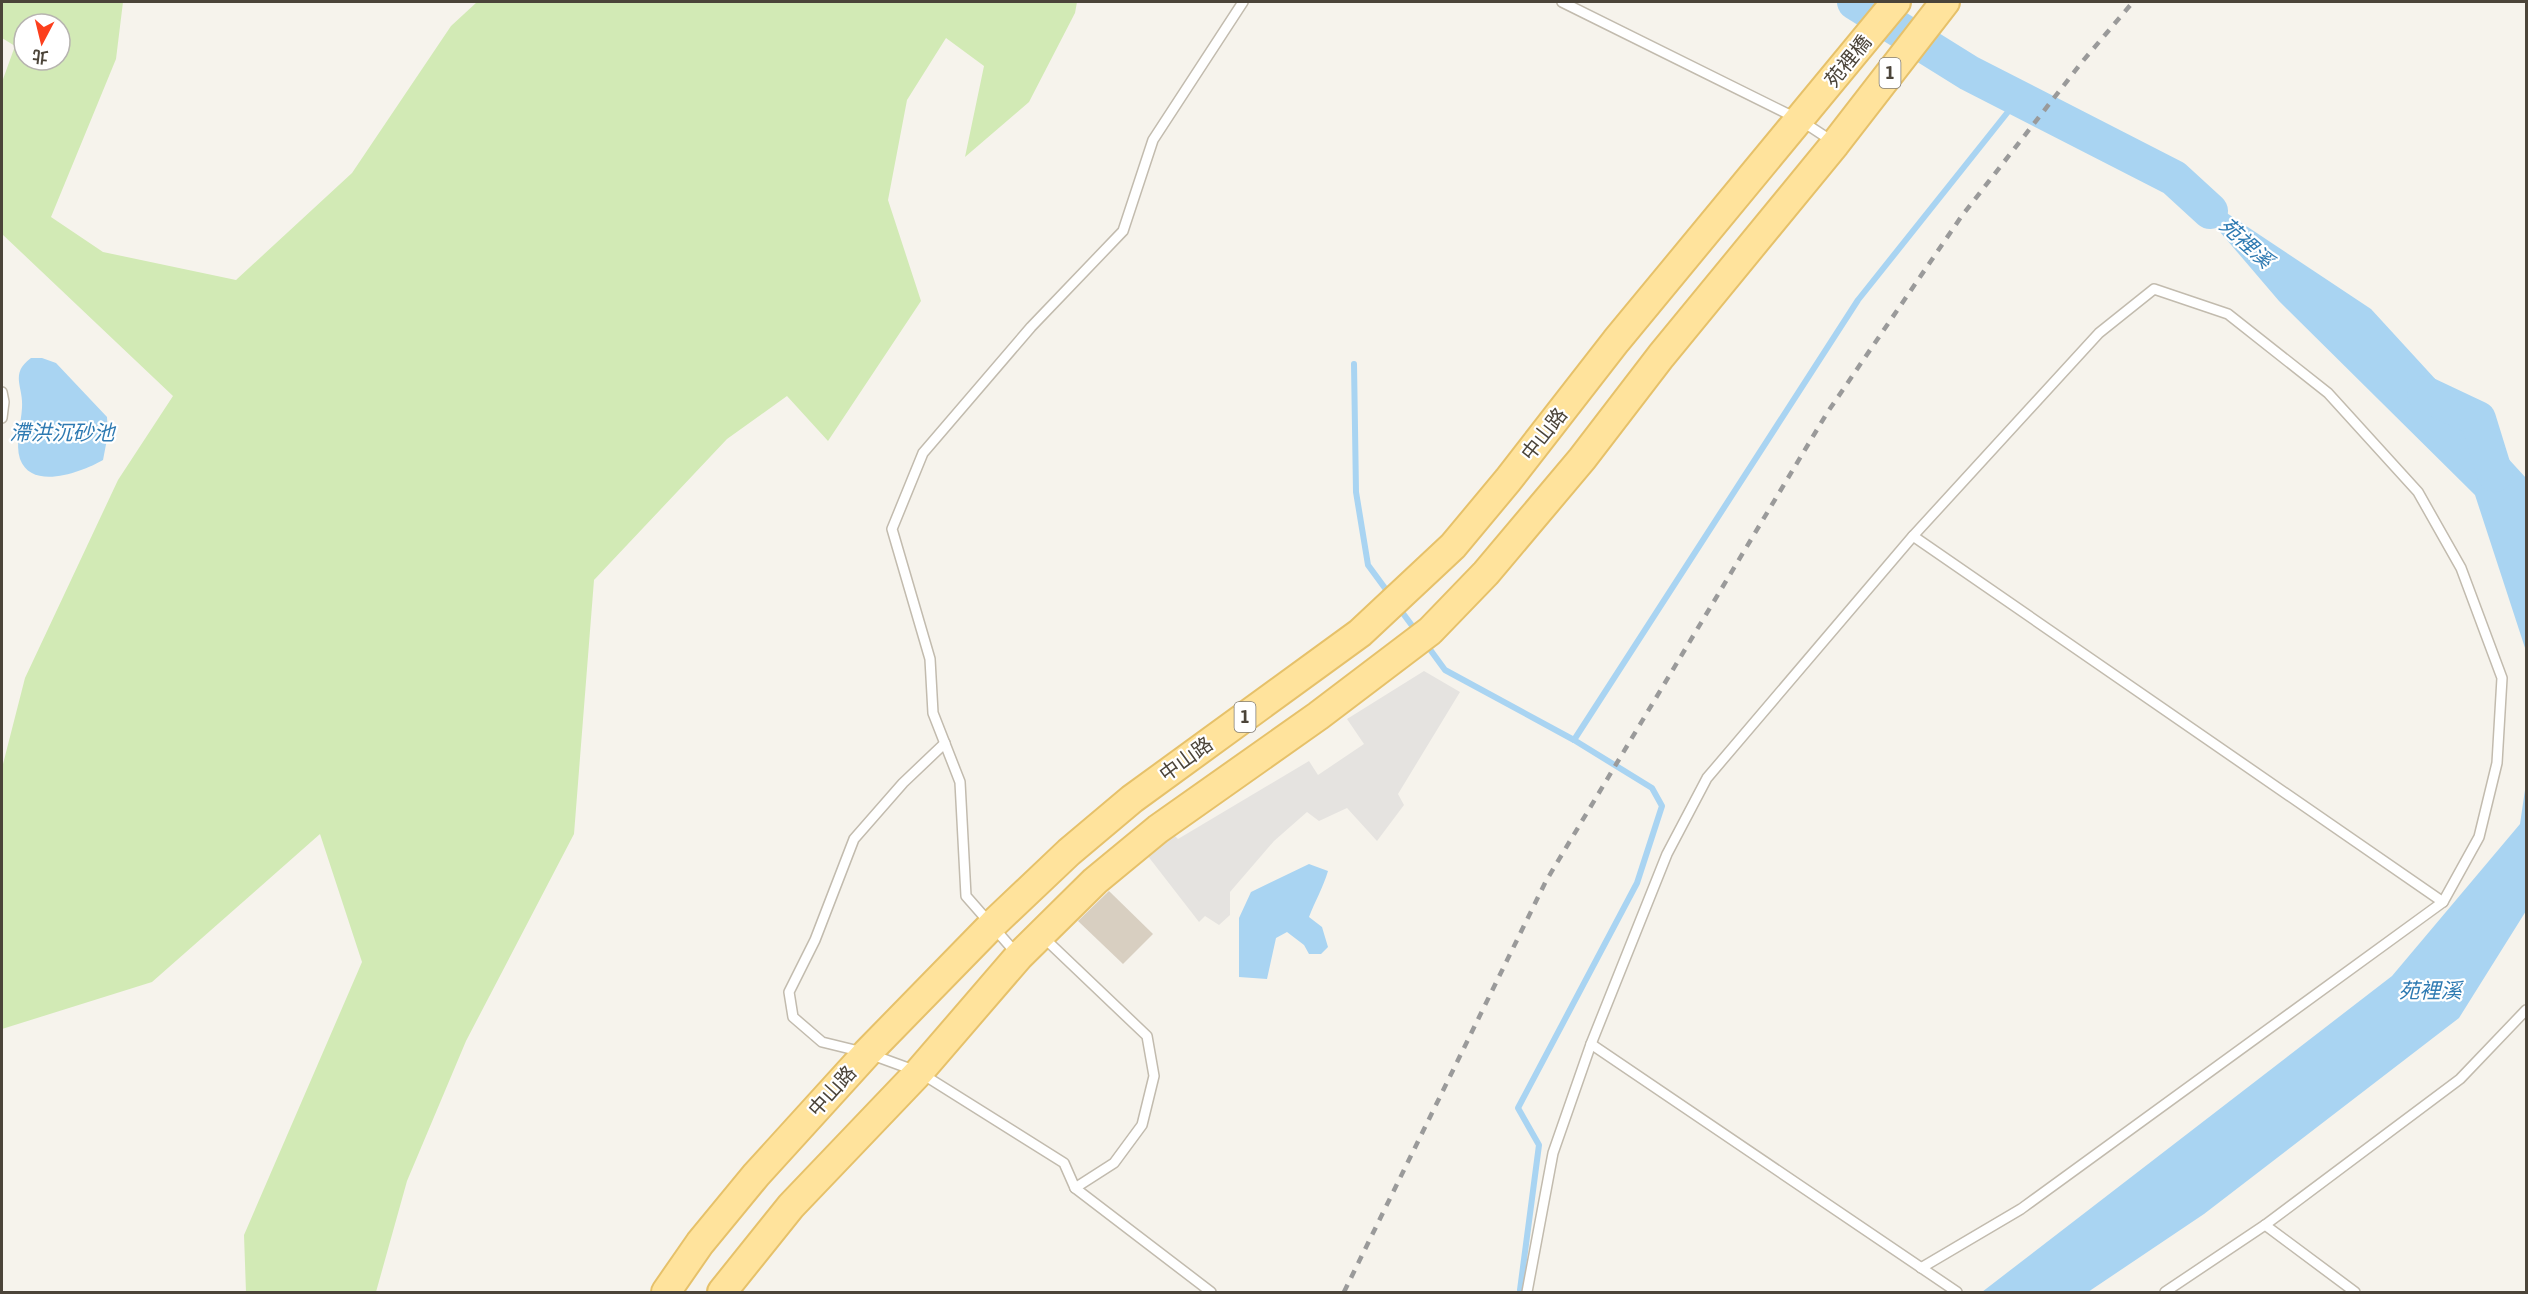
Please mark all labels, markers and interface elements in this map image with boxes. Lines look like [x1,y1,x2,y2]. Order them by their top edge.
north arrow [12,12,72,72]
street label: 苑裡橋 [1820,30,1875,91]
text: 北 [31,47,49,67]
road number: 1 [1880,58,1900,88]
water label: 苑裡溪 [2215,212,2280,274]
street label: 中山路 [1516,403,1571,464]
water label: 滯洪沉砂池 [10,420,116,444]
road number: 1 [1234,702,1256,732]
street label: 中山路 [1155,732,1217,786]
water label: 苑裡溪 [2399,978,2464,1002]
street label: 中山路 [803,1061,860,1121]

